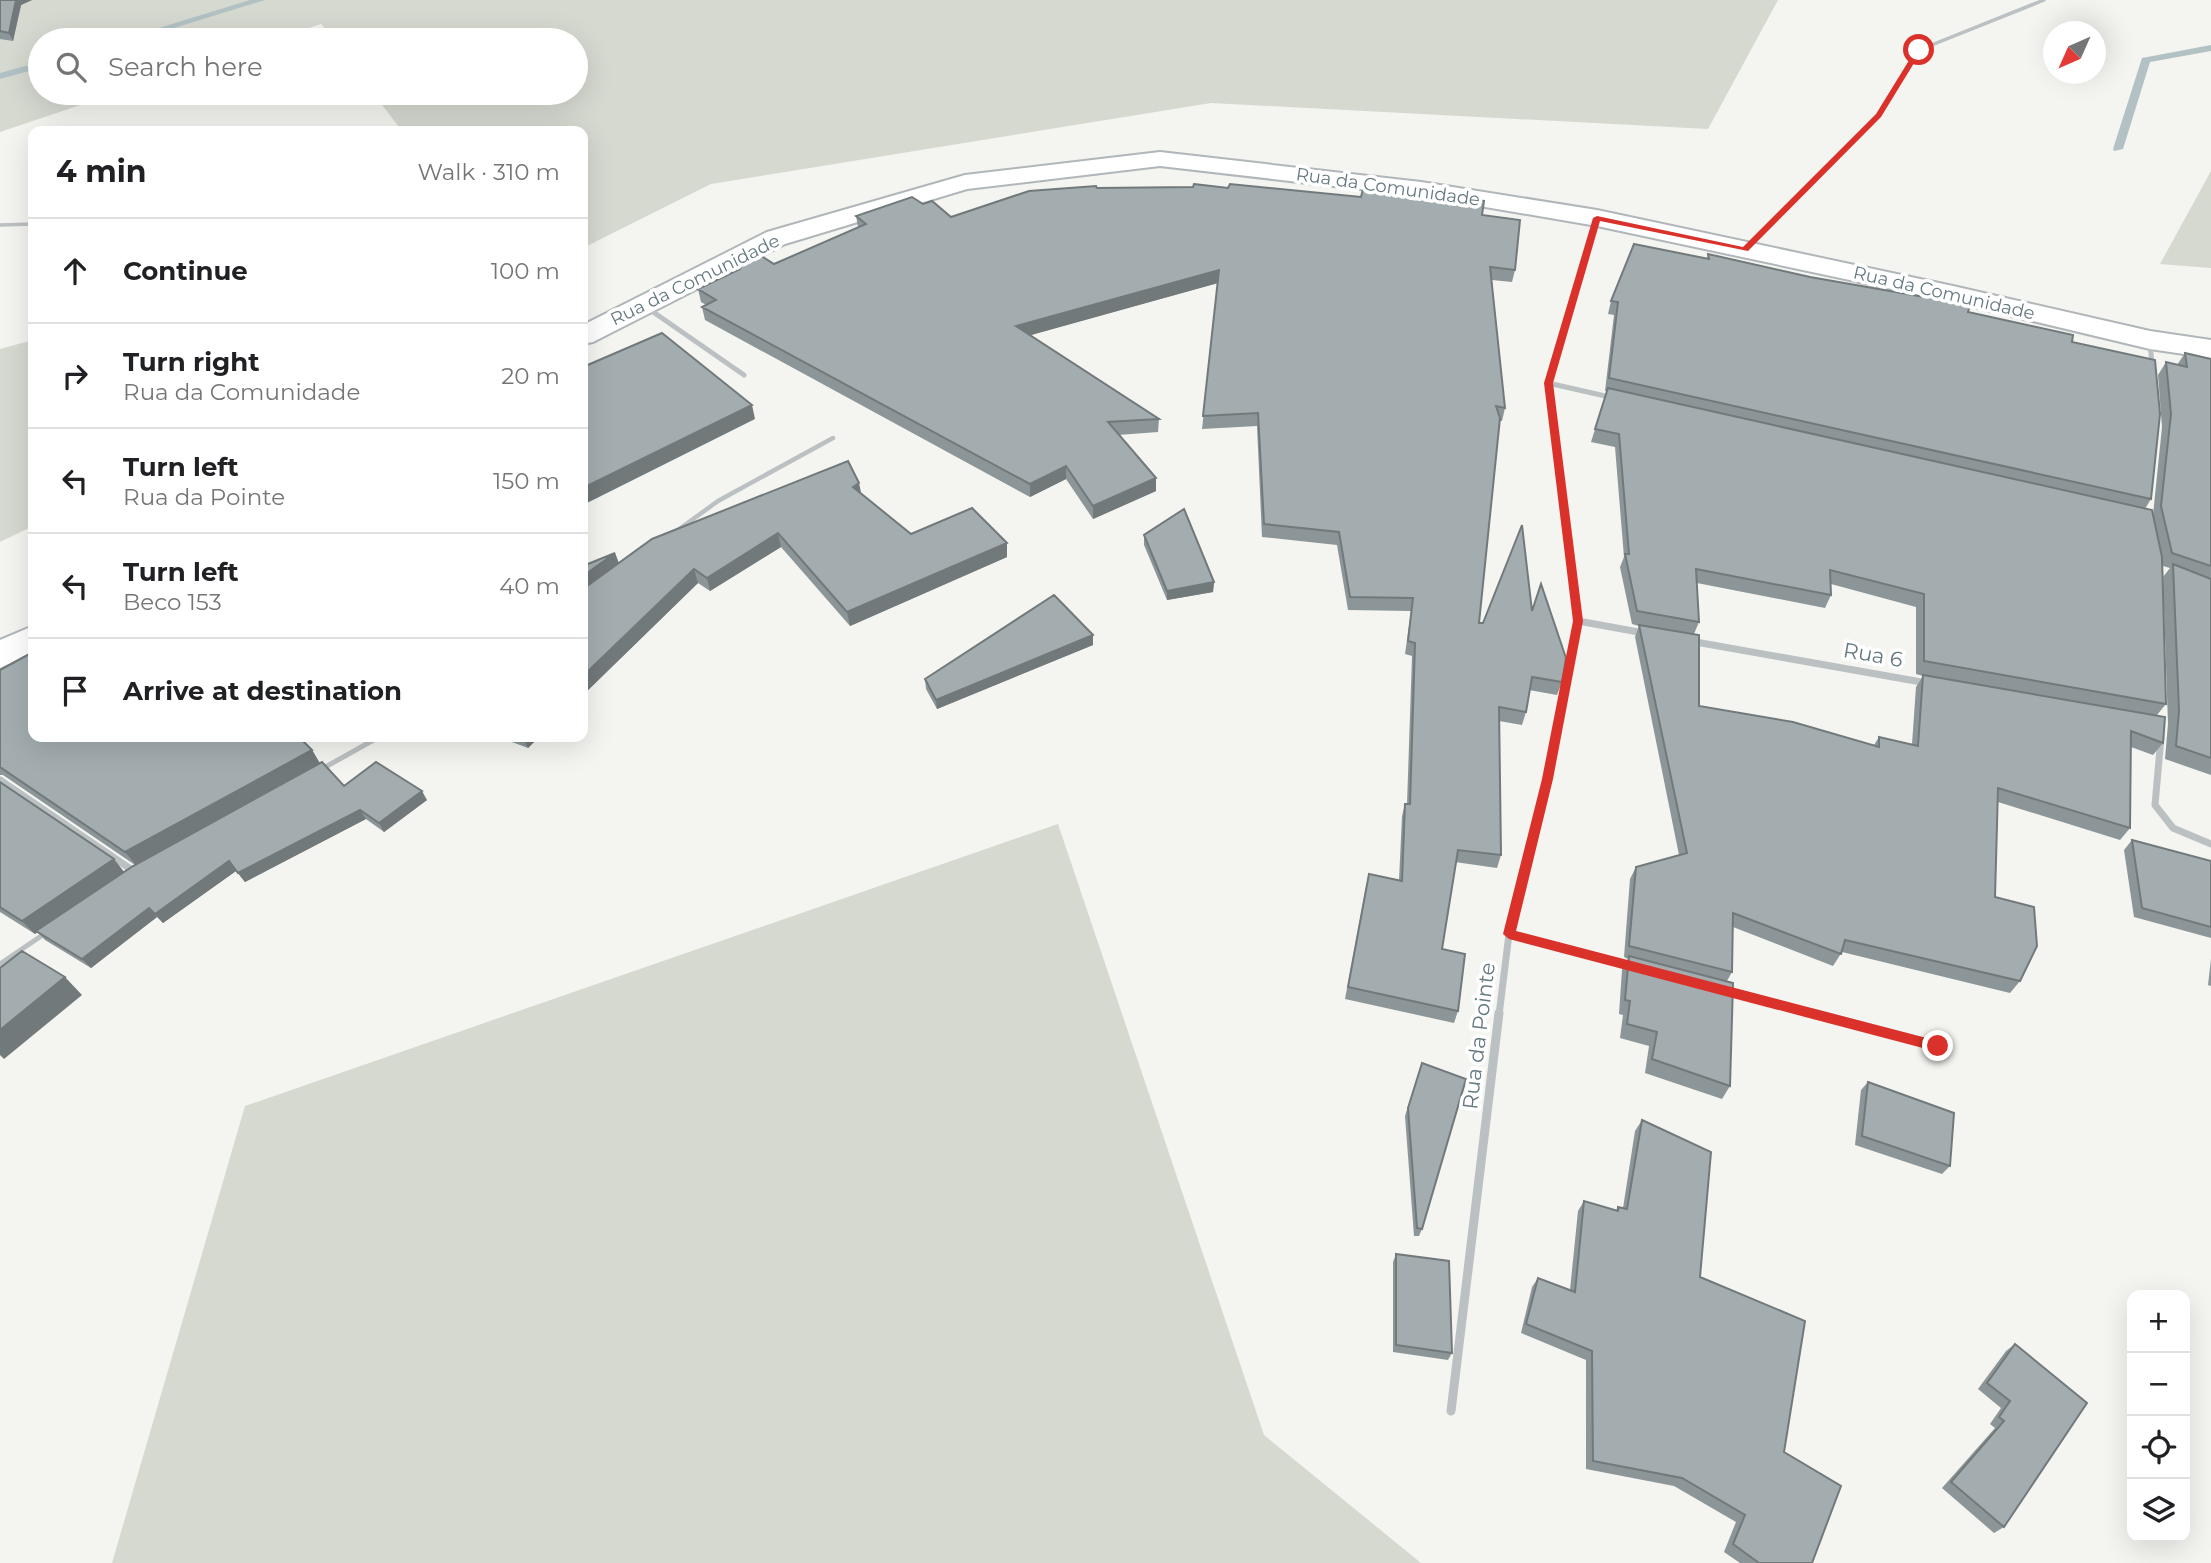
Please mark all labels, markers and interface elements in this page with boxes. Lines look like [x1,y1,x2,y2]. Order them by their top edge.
north arrow [2043,21,2106,84]
search box [28,28,588,105]
route start [1903,34,1934,65]
icon: search [52,48,90,86]
text: Search here [108,51,263,83]
text: 4 min [56,153,146,190]
text: Walk · 310 m [417,158,560,186]
street label: Rua da Comunidade [1295,163,1482,211]
street label: Rua da Comunidade [607,229,783,331]
icon: ahead [56,252,94,290]
text: Continue [123,255,248,287]
text: 100 m [491,257,560,285]
street label: Rua da Comunidade [1851,261,2037,325]
text: Turn right [123,346,259,378]
icon: right [56,357,94,395]
text: 20 m [501,362,560,390]
text: Rua da Comunidade [123,378,360,406]
text: Turn left [123,451,239,483]
icon: left [56,462,94,500]
text: 150 m [493,467,560,495]
text: Rua da Pointe [123,483,285,511]
text: Turn left [123,556,239,588]
icon: left [56,567,94,605]
text: 40 m [499,572,560,600]
text: Beco 153 [123,588,222,616]
street label: Rua 6 [1841,637,1905,672]
icon: arrive [56,672,94,710]
text: Arrive at destination [123,675,402,707]
street label: Rua da Pointe [1457,961,1500,1111]
route end [1922,1030,1953,1061]
map controls [2127,1290,2190,1542]
button: + [2127,1290,2190,1353]
button: − [2127,1353,2190,1416]
button: locate [2127,1416,2190,1479]
button: layers [2127,1479,2190,1542]

